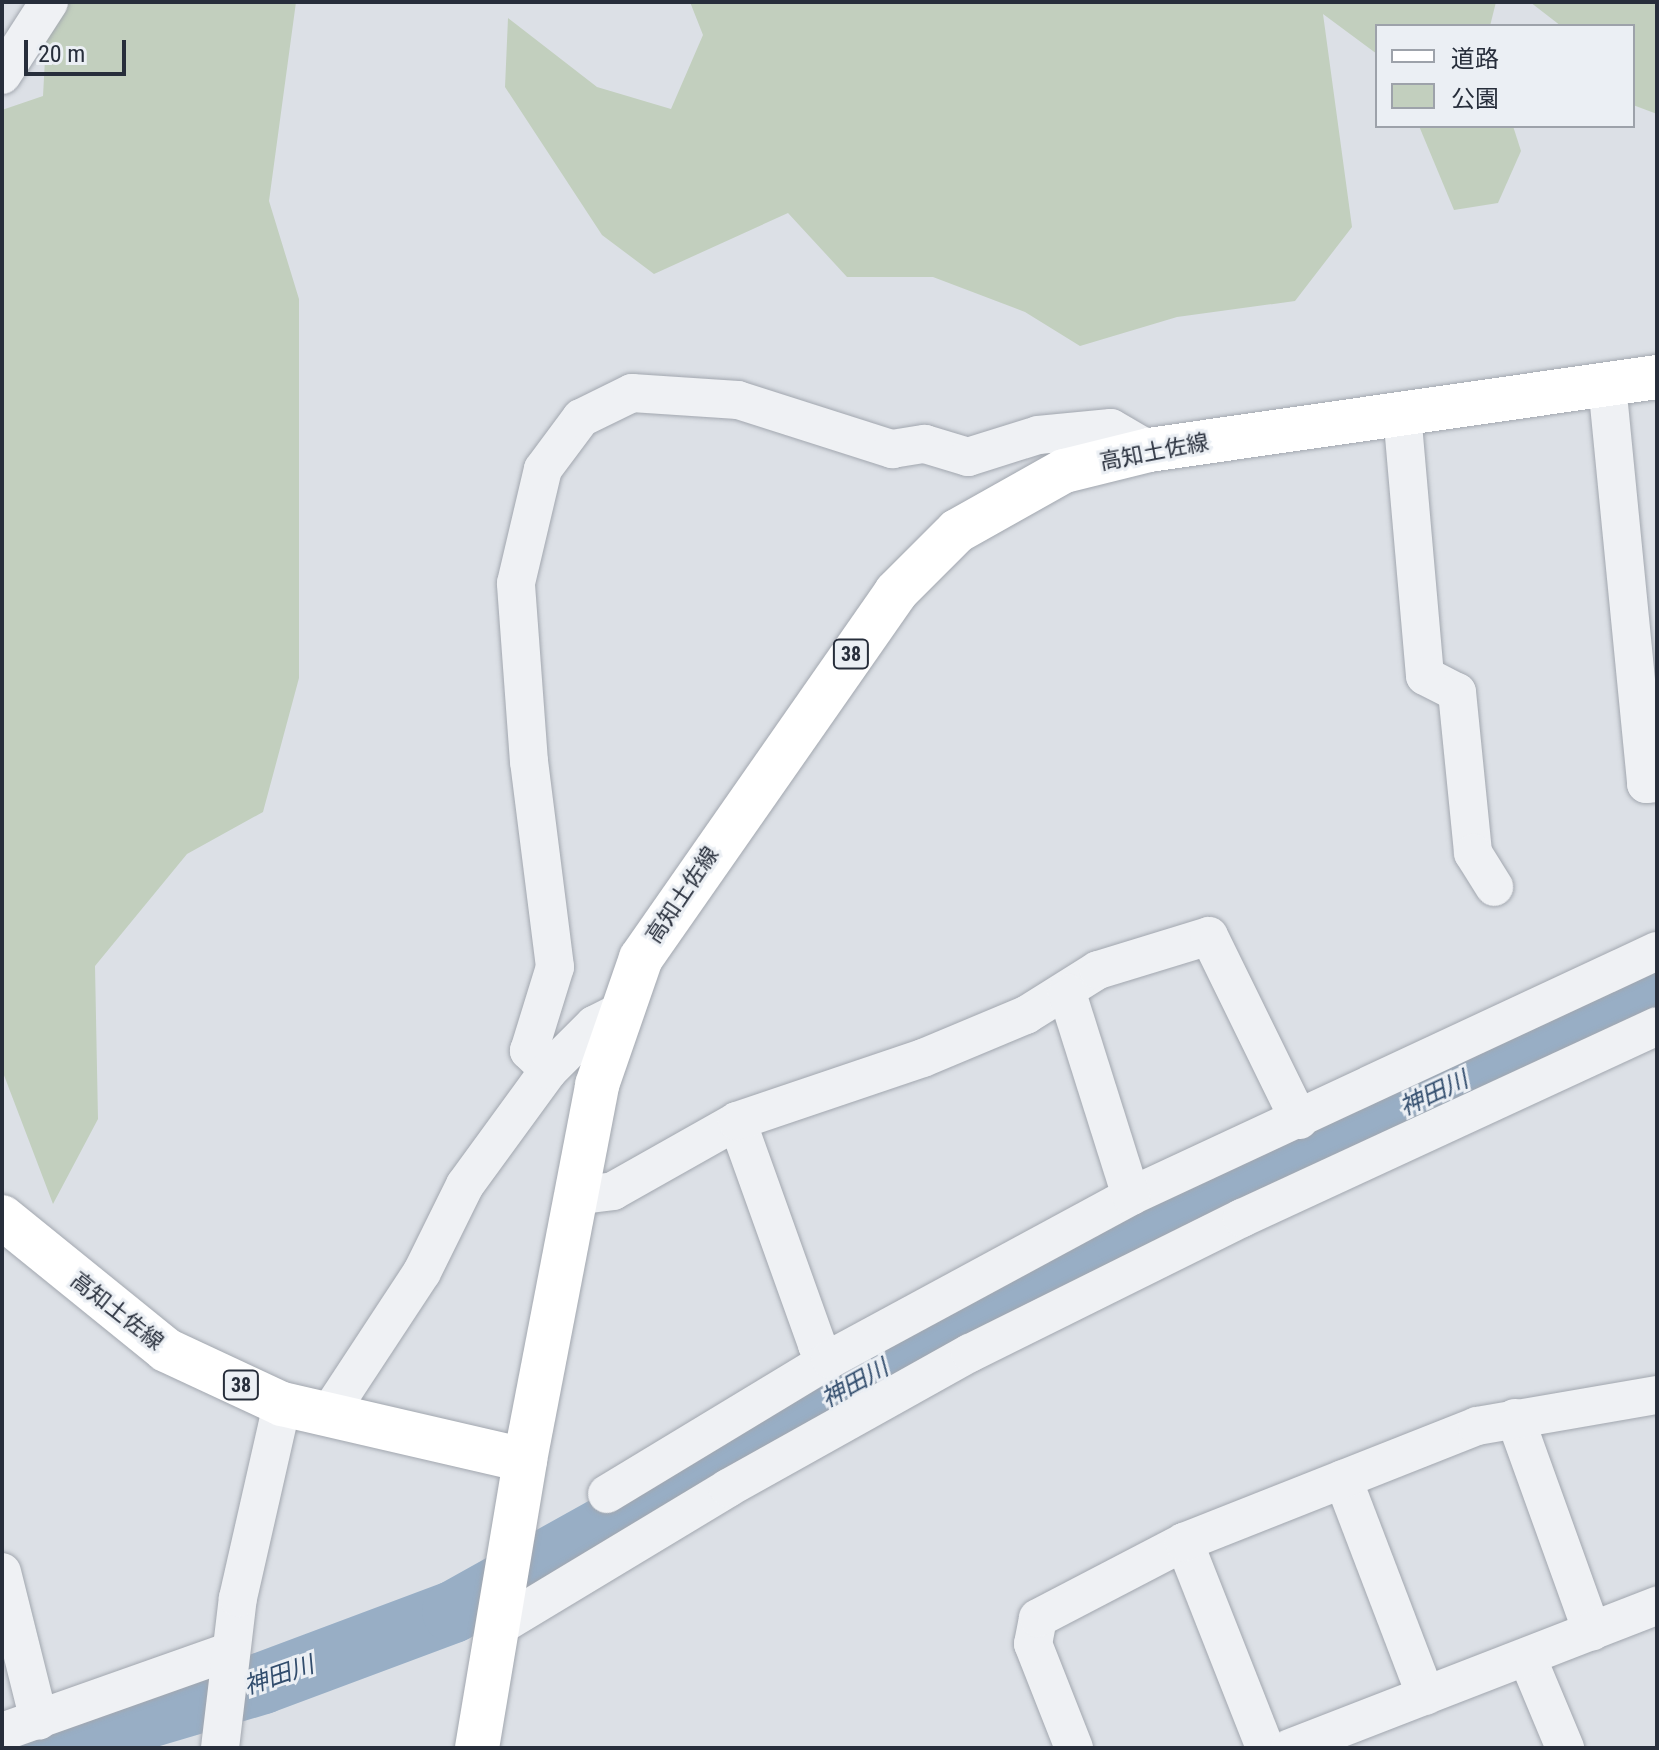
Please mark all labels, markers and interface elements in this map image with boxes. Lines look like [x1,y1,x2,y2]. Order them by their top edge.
scale bar [28,24,130,74]
legend [1375,24,1635,128]
text: 20 m [38,40,85,68]
text: 道路 [1451,45,1499,73]
text: 公園 [1451,85,1499,113]
street label: 高知土佐線 [1097,429,1211,475]
road number: 38 [831,638,871,670]
street label: 高知土佐線 [640,842,724,948]
water label: 神田川 [1395,1066,1473,1122]
street label: 高知土佐線 [66,1267,168,1355]
water label: 神田川 [817,1354,893,1414]
road number: 38 [221,1369,261,1401]
water label: 神田川 [240,1651,318,1701]

